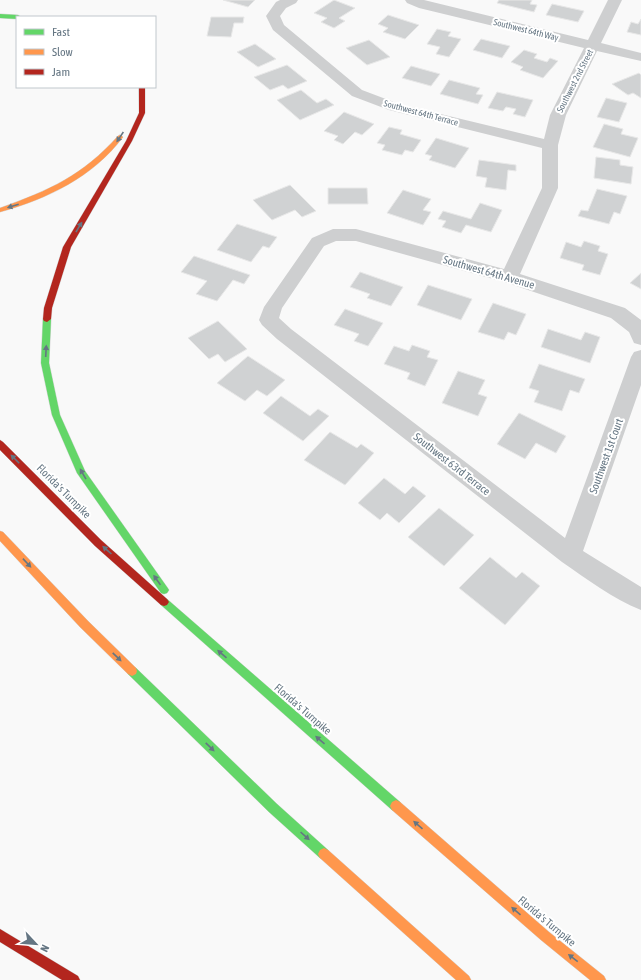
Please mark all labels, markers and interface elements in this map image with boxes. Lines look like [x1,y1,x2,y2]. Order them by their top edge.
legend [16,16,156,88]
street label: Southwest 64th Way [493,17,560,43]
text: Fast [52,25,70,39]
text: Slow [52,45,73,59]
street label: Southwest 2nd Street [555,47,595,114]
text: Jam [52,65,70,79]
street label: Southwest 64th Terrace [383,98,459,128]
one-way arrow [116,132,124,142]
one-way arrow [7,203,19,209]
one-way arrow [75,221,82,233]
street label: Southwest 64th Avenue [442,253,536,291]
one-way arrow [43,344,49,357]
street label: Southwest 1st Court [587,417,625,495]
street label: Southwest 63rd Terrace [411,430,493,498]
one-way arrow [10,454,20,464]
street label: Florida's Turnpike [35,462,93,520]
one-way arrow [79,468,86,480]
one-way arrow [102,546,112,555]
one-way arrow [22,558,31,568]
one-way arrow [153,575,161,586]
one-way arrow [218,650,227,659]
one-way arrow [112,652,122,661]
street label: Florida's Turnpike [272,681,334,737]
one-way arrow [315,735,326,744]
one-way arrow [206,742,215,751]
one-way arrow [413,821,423,830]
one-way arrow [300,832,310,841]
street label: Florida's Turnpike [516,894,578,948]
one-way arrow [511,906,521,915]
north arrow [16,924,56,964]
text: N [38,943,52,954]
one-way arrow [567,954,578,963]

